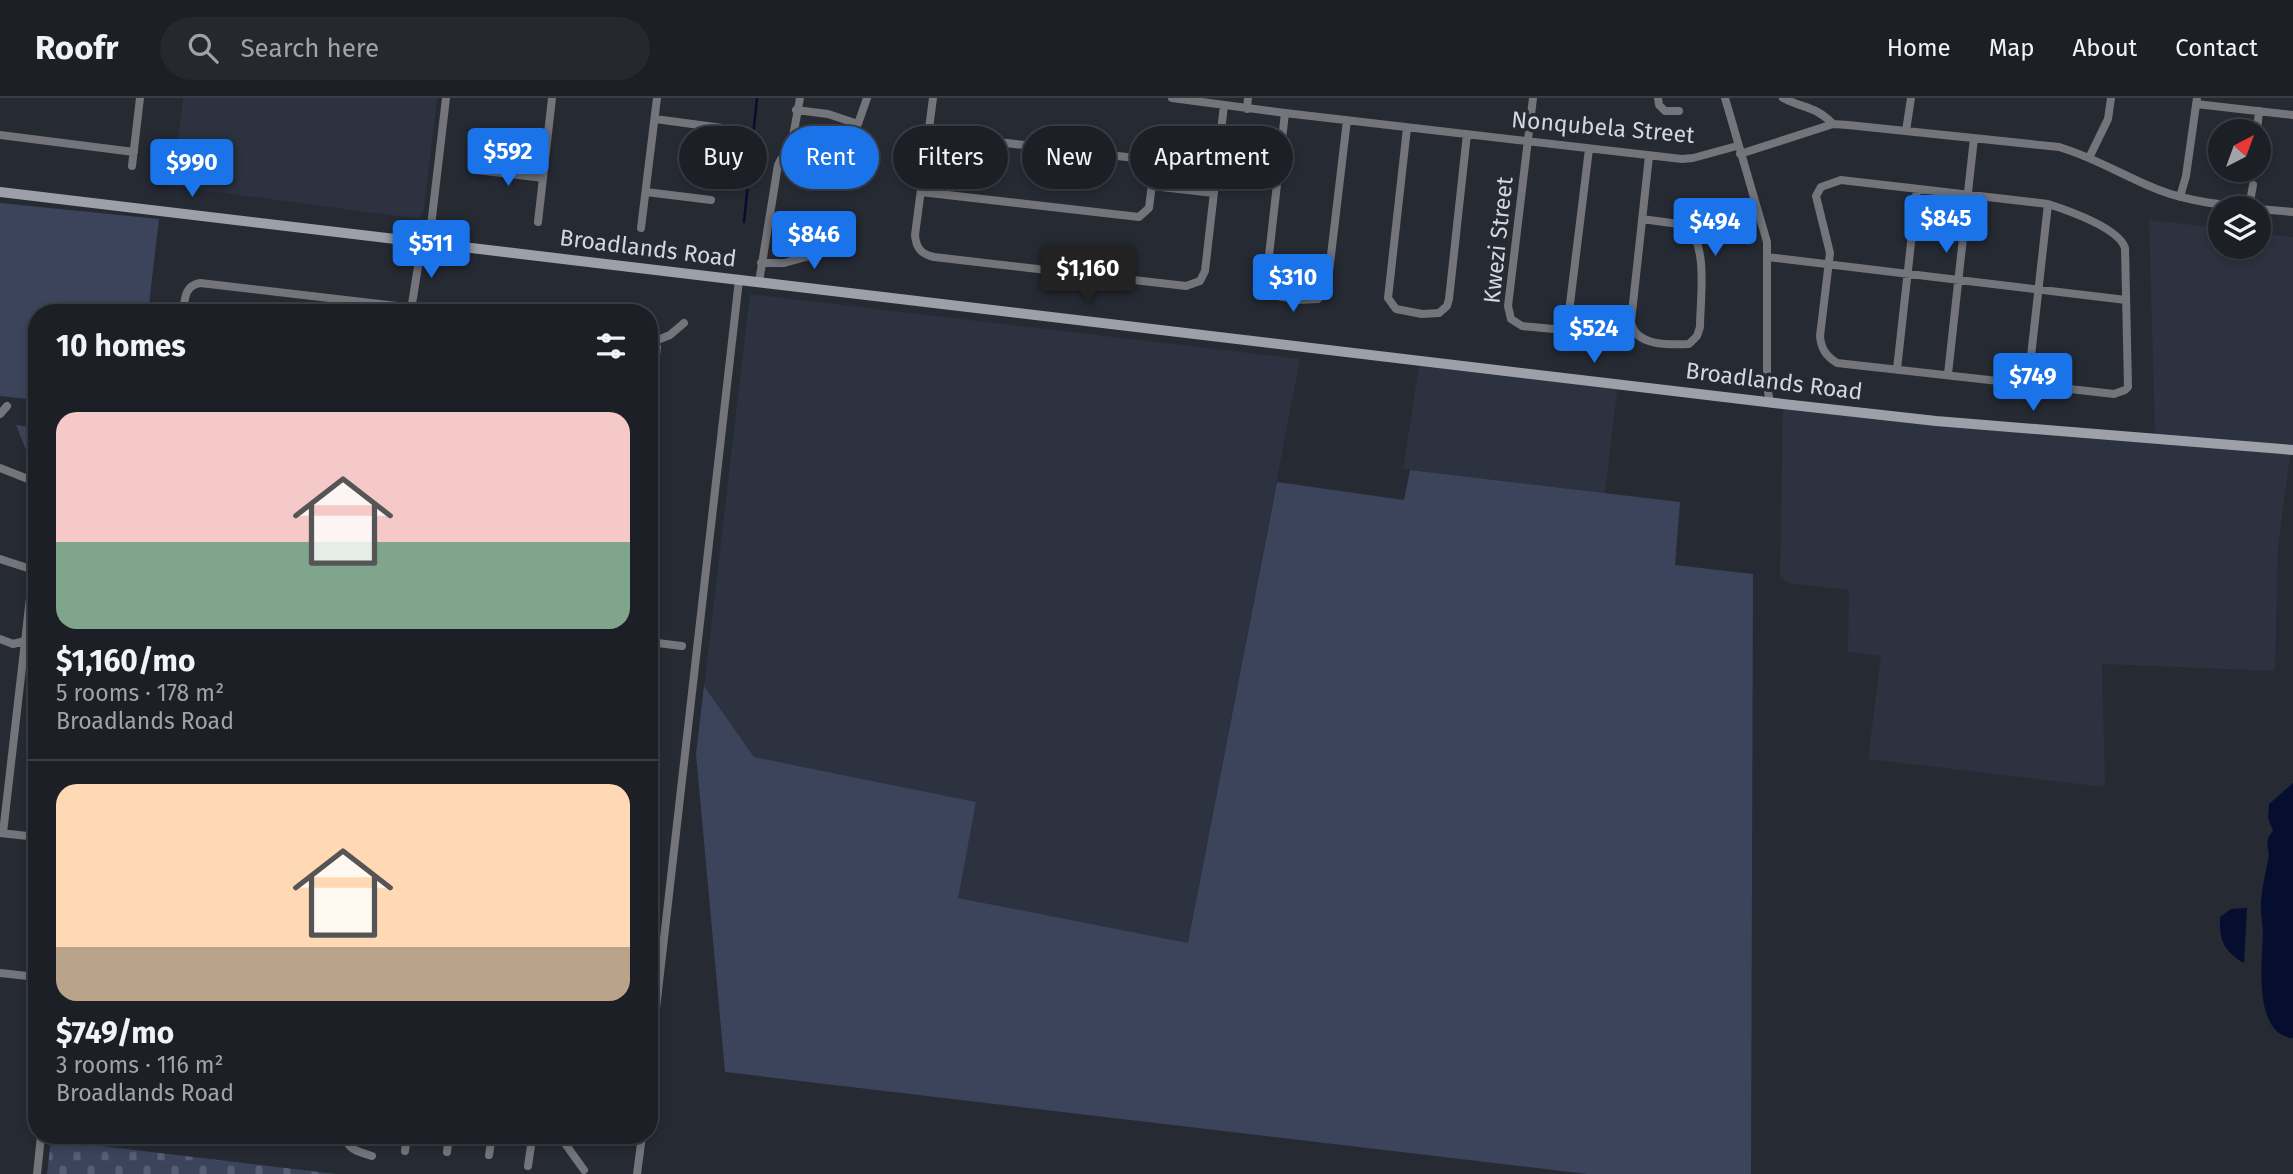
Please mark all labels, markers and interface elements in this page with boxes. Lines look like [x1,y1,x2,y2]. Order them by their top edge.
search box [160,17,650,80]
text: Roofr [35,28,118,68]
icon: search [184,29,222,67]
text: Search here [240,33,379,64]
text: Home [1887,34,1951,62]
text: Map [1989,34,2035,62]
text: About [2073,34,2137,62]
text: Contact [2175,34,2258,62]
street label: Nonqubela Street [1510,105,1696,149]
north arrow [2208,119,2272,182]
map controls [2208,119,2271,259]
chip: Buy [679,126,767,189]
chip: Rent [781,126,879,189]
chip: Filters [893,126,1008,189]
chip: New [1022,126,1116,189]
chip: Apartment [1130,126,1293,189]
pin: $592 [467,129,549,188]
text: $592 [484,137,532,165]
pin: $990 [151,140,233,199]
text: $990 [166,148,218,176]
street label: Kwezi Street [1477,175,1519,305]
pin: $845 [1905,195,1987,255]
button: layers [2208,196,2271,259]
pin: $494 [1674,198,1756,258]
text: $845 [1920,204,1972,232]
text: $494 [1690,207,1740,235]
pin: $846 [773,212,855,271]
pin: $511 [390,220,472,280]
text: $846 [788,220,840,248]
street label: Broadlands Road [558,223,738,273]
text: $511 [409,229,453,257]
pin: $1,160 [1031,246,1145,305]
text: $1,160 [1057,254,1119,282]
pin: $310 [1252,254,1334,314]
text: $310 [1269,263,1317,291]
pin: $524 [1553,306,1635,365]
text: $524 [1570,314,1618,342]
icon: filters [592,327,630,365]
text: 10 homes [56,328,186,364]
pin: $749 [1992,354,2074,413]
street label: Broadlands Road [1684,356,1864,406]
text: $749 [2009,362,2057,390]
icon: home [280,458,406,584]
text: $1,160/mo [56,643,195,679]
text: 5 rooms · 178 m² [56,679,224,707]
text: Broadlands Road [56,707,234,735]
icon: home [280,830,406,956]
text: $749/mo [56,1015,174,1051]
text: 3 rooms · 116 m² [56,1051,224,1079]
text: Broadlands Road [56,1079,234,1107]

